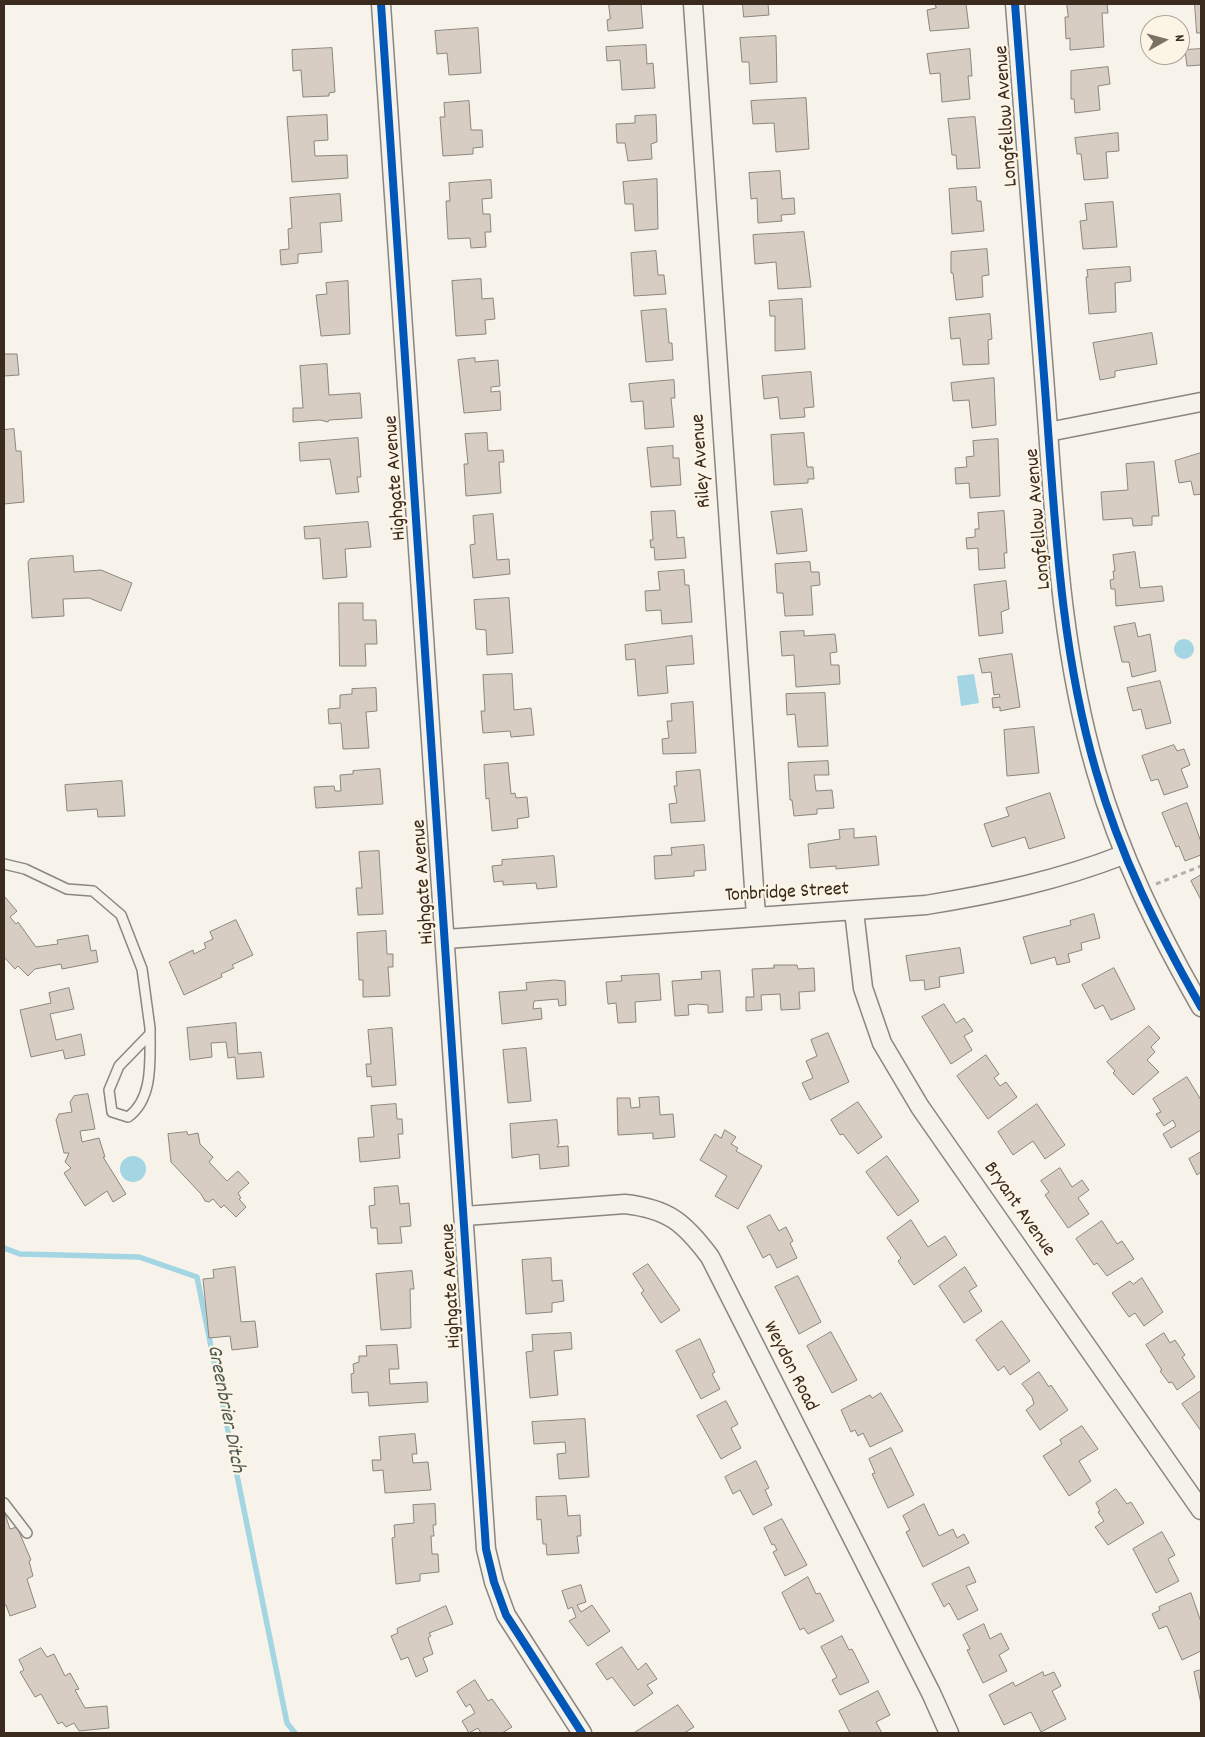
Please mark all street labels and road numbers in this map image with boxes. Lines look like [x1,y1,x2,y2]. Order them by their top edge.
street label: Longfellow Avenue [991,45,1025,187]
street label: Riley Avenue [688,413,718,509]
street label: Highgate Avenue [381,415,413,541]
street label: Longfellow Avenue [1022,447,1058,591]
street label: Highgate Avenue [409,819,441,945]
street label: Tonbridge Street [724,879,850,909]
street label: Bryant Avenue [977,1158,1059,1262]
street label: Highgate Avenue [438,1223,468,1349]
street label: Weydon Road [756,1318,822,1416]

